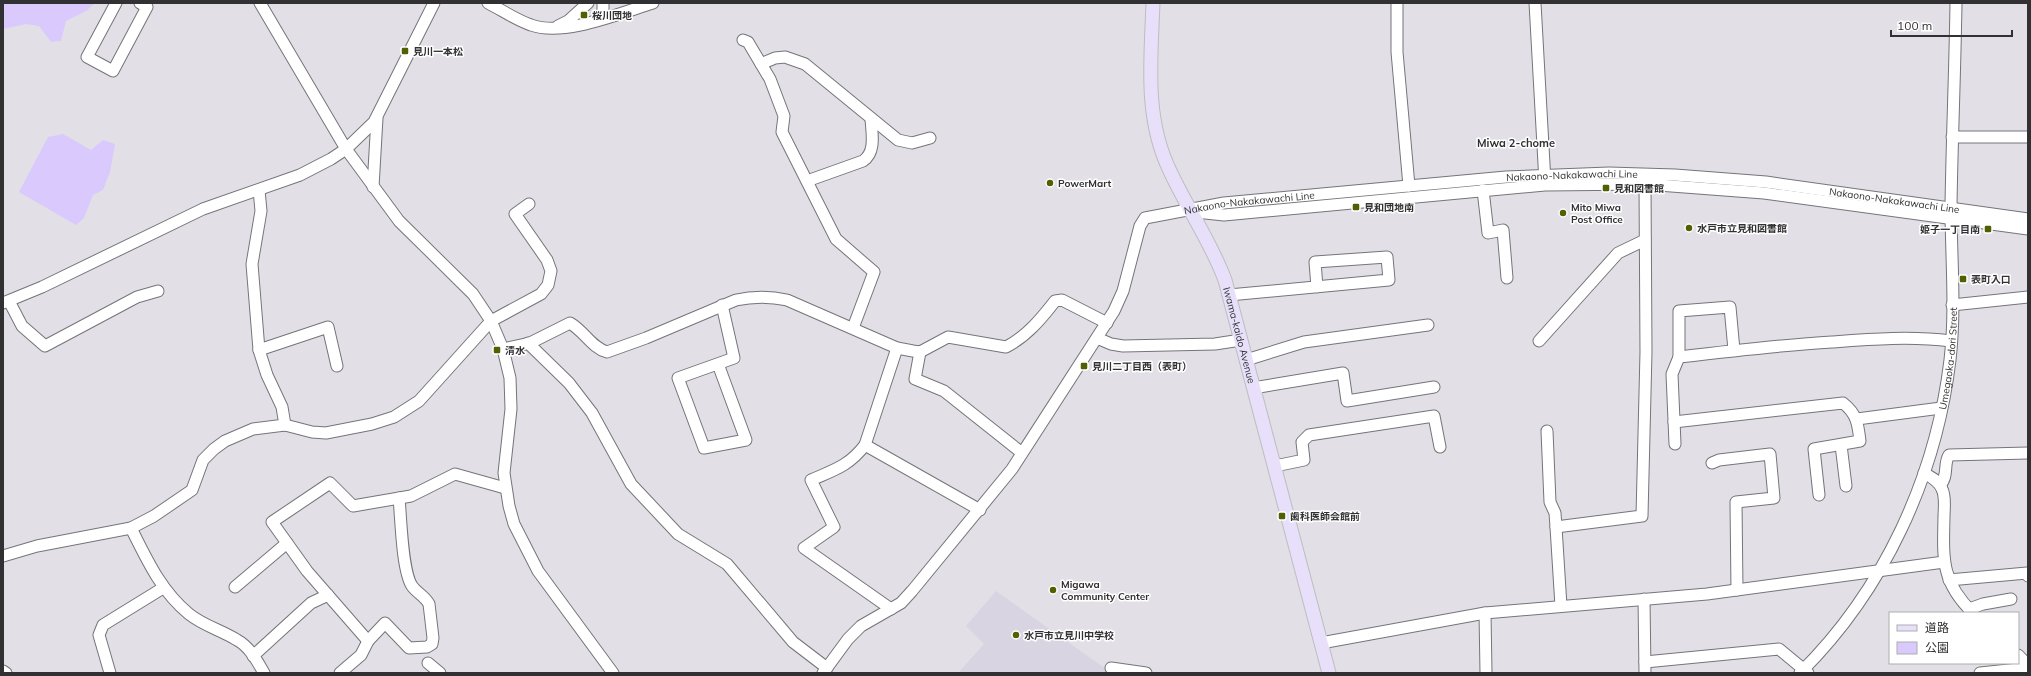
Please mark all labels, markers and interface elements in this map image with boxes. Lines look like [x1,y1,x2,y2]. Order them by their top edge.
place label: 桜川団地 [592,9,632,22]
marker: 桜川団地 [579,10,589,20]
scale bar [1891,12,2012,38]
text: 100 m [1897,18,1932,33]
place label: 見川一本松 [413,45,463,58]
marker: 見川一本松 [400,46,410,56]
district label: Miwa 2-chome [1477,136,1555,150]
street label: Nakaono-Nakakawachi Line [1506,166,1638,183]
place label: PowerMart [1058,177,1111,190]
marker: PowerMart [1045,178,1055,188]
place label: 見和図書館 [1614,182,1664,195]
marker: 見和図書館 [1601,183,1611,193]
street label: Nakaono-Nakakawachi Line [1828,184,1960,216]
street label: Nakaono-Nakakawachi Line [1183,188,1315,217]
place label: 見和団地南 [1364,201,1414,214]
place label: Mito Miwa Post Office [1571,201,1623,226]
marker: 見和団地南 [1351,202,1361,212]
marker: Mito Miwa Post Office [1558,208,1568,218]
place label: 水戸市立見和図書館 [1697,222,1787,235]
marker: 水戸市立見和図書館 [1684,223,1694,233]
place label: 姫子一丁目南 [1920,223,1980,236]
marker: 姫子一丁目南 [1983,224,1993,234]
place label: 表町入口 [1971,273,2011,286]
marker: 表町入口 [1958,274,1968,284]
street label: Iwama-kaido Avenue [1221,286,1259,385]
street label: Umegaoka-dori Street [1935,307,1959,411]
place label: 清水 [505,344,526,357]
marker: 清水 [492,345,502,355]
place label: 見川二丁目西（表町） [1092,360,1192,373]
marker: 見川二丁目西（表町） [1079,361,1089,371]
place label: 歯科医師会館前 [1290,510,1360,523]
marker: 歯科医師会館前 [1277,511,1287,521]
place label: Migawa Community Center [1061,578,1149,603]
marker: Migawa Community Center [1048,585,1058,595]
legend [1889,612,2019,664]
text: 道路 [1925,620,1949,635]
place label: 水戸市立見川中学校 [1024,629,1114,642]
marker: 水戸市立見川中学校 [1011,630,1021,640]
text: 公園 [1925,640,1949,655]

